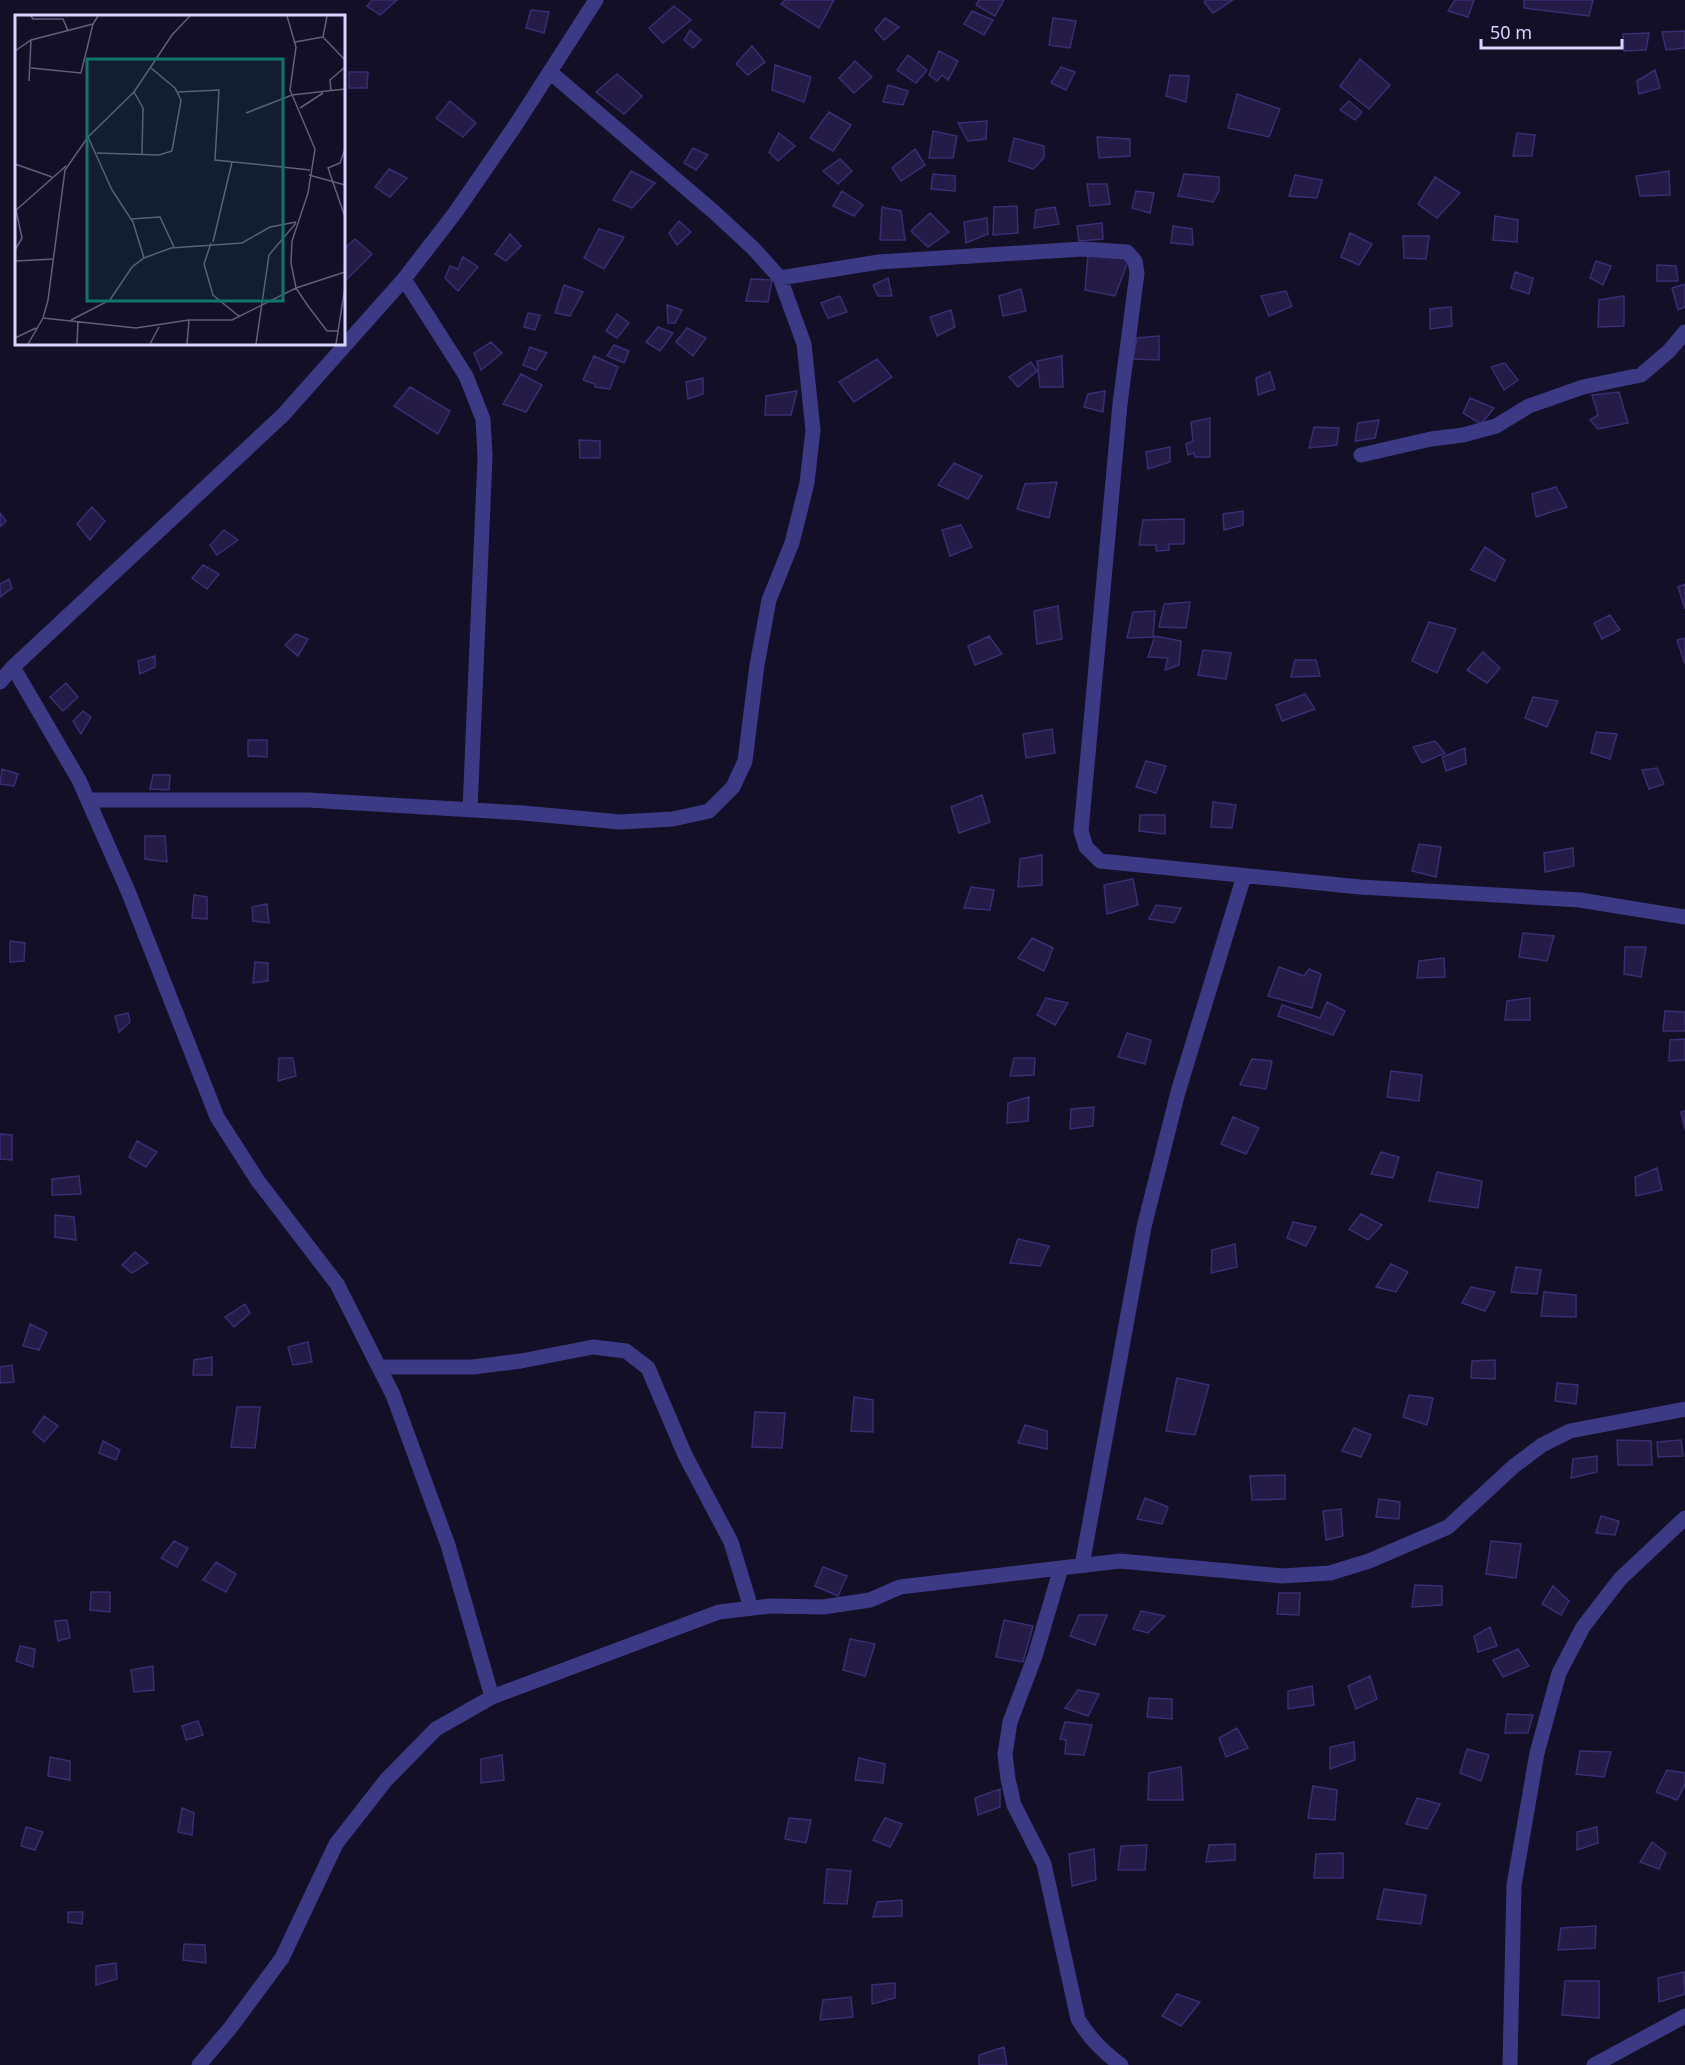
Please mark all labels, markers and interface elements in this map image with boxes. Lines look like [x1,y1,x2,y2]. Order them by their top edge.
scale bar [1481,12,1622,50]
inset map [15,15,345,345]
text: 50 m [1490,20,1532,44]

